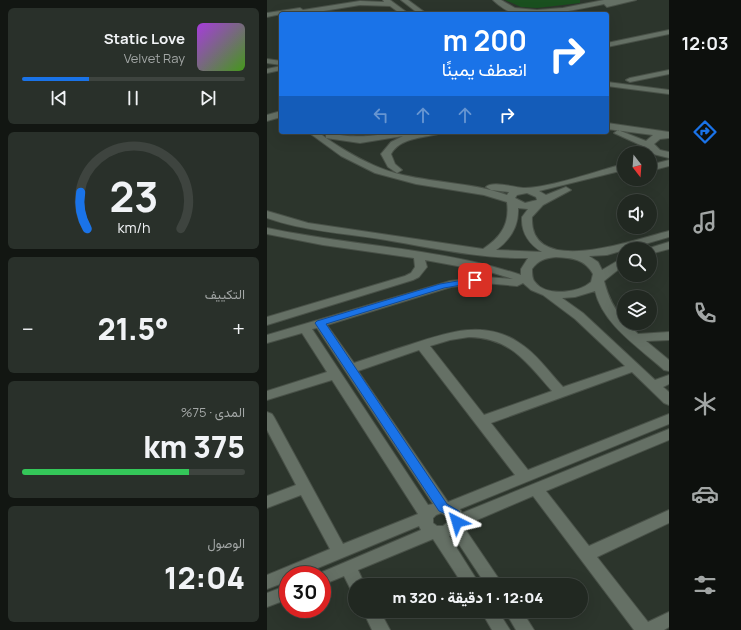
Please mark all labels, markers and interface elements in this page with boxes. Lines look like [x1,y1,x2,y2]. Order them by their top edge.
text: 200 m [443,21,527,59]
text: Static Love [104,28,185,49]
icon: right [541,28,593,80]
text: 12:03 [681,31,729,55]
text: Velvet Ray [124,49,185,67]
text: انعطف يمينًا [442,57,527,81]
icon: previous [48,87,70,109]
icon: pause [122,87,144,109]
icon: next [197,87,219,109]
icon: left [370,104,392,126]
icon: ahead [412,104,434,126]
icon: ahead [454,104,476,126]
icon: right [496,104,518,126]
icon: directions [691,118,719,146]
north arrow [617,146,657,186]
map controls [617,146,657,330]
text: 23 [109,167,158,223]
button: sound [617,194,657,234]
icon: music [691,208,719,236]
text: km/h [117,217,150,236]
button: search [617,242,657,282]
pin [458,263,492,297]
icon: arrive [464,269,486,291]
text: التكييف [205,285,245,303]
button: layers [617,290,657,330]
icon: phone [691,299,719,327]
text: 21.5° [97,308,169,349]
text: − [22,314,34,344]
text: + [232,314,245,344]
icon: climate [691,390,719,418]
text: المدى · 75% [181,403,245,421]
text: 375 km [143,426,245,467]
icon: car [691,480,719,508]
position arrow [436,501,478,543]
text: الوصول [207,534,245,552]
text: 12:04 [164,557,245,598]
speed limit sign: 30 [279,566,331,618]
icon: filters [691,571,719,599]
text: 12:04 · 1 دقيقة · 320 m [392,587,544,608]

